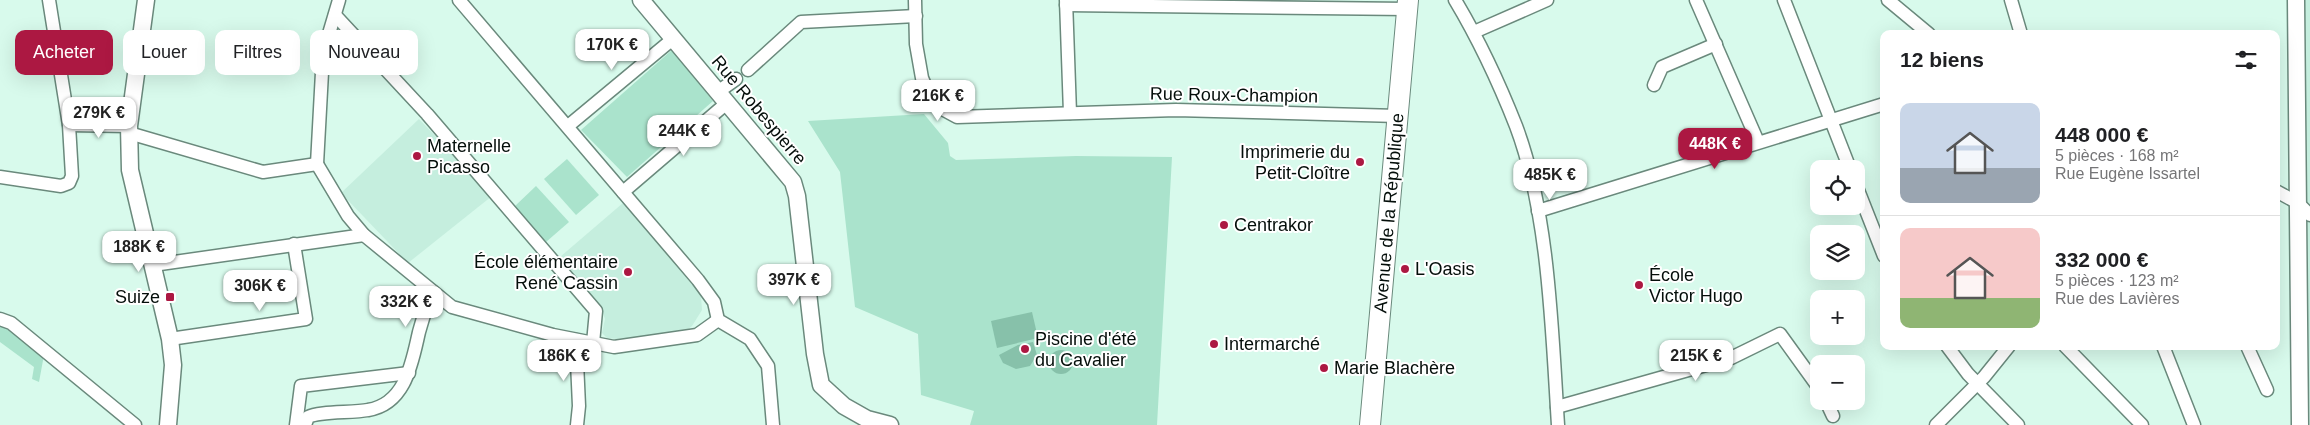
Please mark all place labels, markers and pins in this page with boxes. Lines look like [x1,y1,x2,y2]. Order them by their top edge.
pin: 170K € [571,28,653,71]
pin: 216K € [897,80,979,122]
pin: 279K € [58,96,140,139]
pin: 244K € [643,114,725,157]
pin: 448K € [1674,128,1756,170]
place label: Maternelle Picasso [427,136,511,177]
place label: Imprimerie du Petit-Cloître [1240,142,1350,183]
marker: Maternelle Picasso [411,150,423,162]
marker: Imprimerie du Petit-Cloître [1354,156,1366,168]
pin: 485K € [1509,158,1591,201]
place label: Centrakor [1234,215,1313,235]
marker: Centrakor [1218,219,1230,231]
pin: 188K € [98,230,180,273]
place label: École élémentaire René Cassin [474,252,618,293]
place label: L'Oasis [1415,259,1474,279]
marker: L'Oasis [1399,263,1411,275]
pin: 397K € [753,264,835,306]
place label: École Victor Hugo [1649,265,1743,306]
marker: École élémentaire René Cassin [622,266,634,278]
pin: 306K € [219,270,301,312]
marker: École Victor Hugo [1633,279,1645,291]
pin: 332K € [365,286,447,328]
place label: Suize [115,287,160,307]
marker: Suize [164,291,176,303]
place label: Piscine d'été du Cavalier [1035,329,1137,370]
place label: Intermarché [1224,334,1320,354]
marker: Intermarché [1208,338,1220,350]
pin: 186K € [523,340,605,382]
pin: 215K € [1655,340,1737,382]
marker: Piscine d'été du Cavalier [1019,343,1031,355]
place label: Marie Blachère [1334,358,1455,378]
marker: Marie Blachère [1318,362,1330,374]

